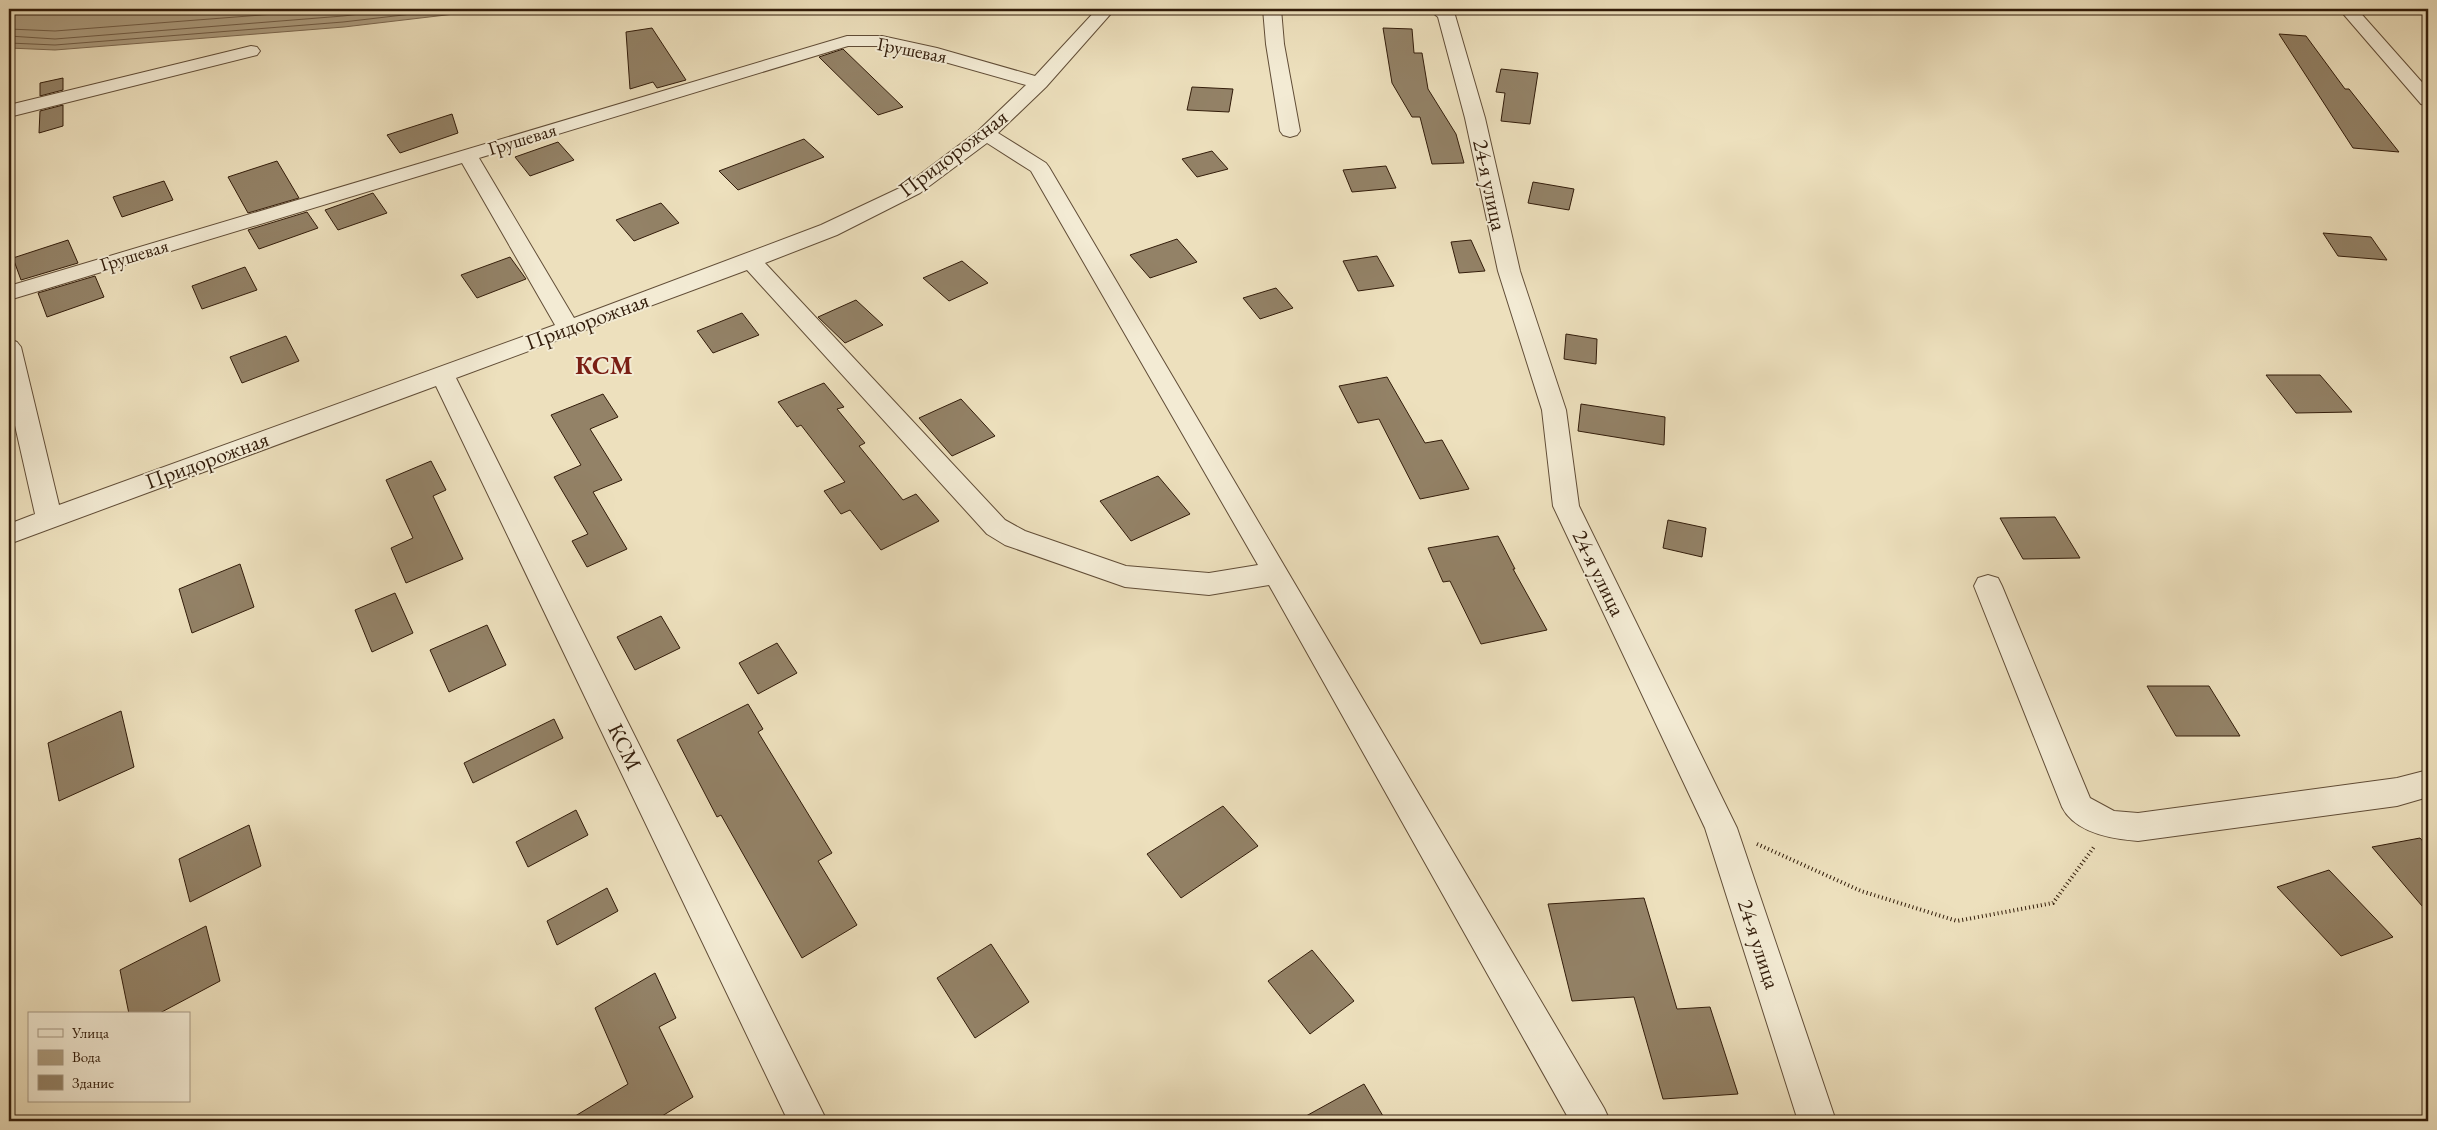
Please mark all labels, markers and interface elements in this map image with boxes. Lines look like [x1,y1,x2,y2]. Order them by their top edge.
street label: Грушевая [875,31,949,69]
street label: Придорожная [893,102,1014,204]
street label: Грушевая [485,117,560,161]
street label: 24-я улица [1466,137,1514,234]
street label: Грушевая [97,233,172,277]
street label: Придорожная [521,285,653,357]
district label: КСМ [575,349,633,381]
street label: Придорожная [141,424,273,496]
street label: 24-я улица [1566,525,1632,621]
street label: КСМ [601,719,649,776]
street label: 24-я улица [1731,895,1787,993]
legend [28,1012,190,1102]
text: Улица [71,1023,109,1042]
text: Вода [72,1047,101,1066]
text: Здание [72,1073,114,1092]

